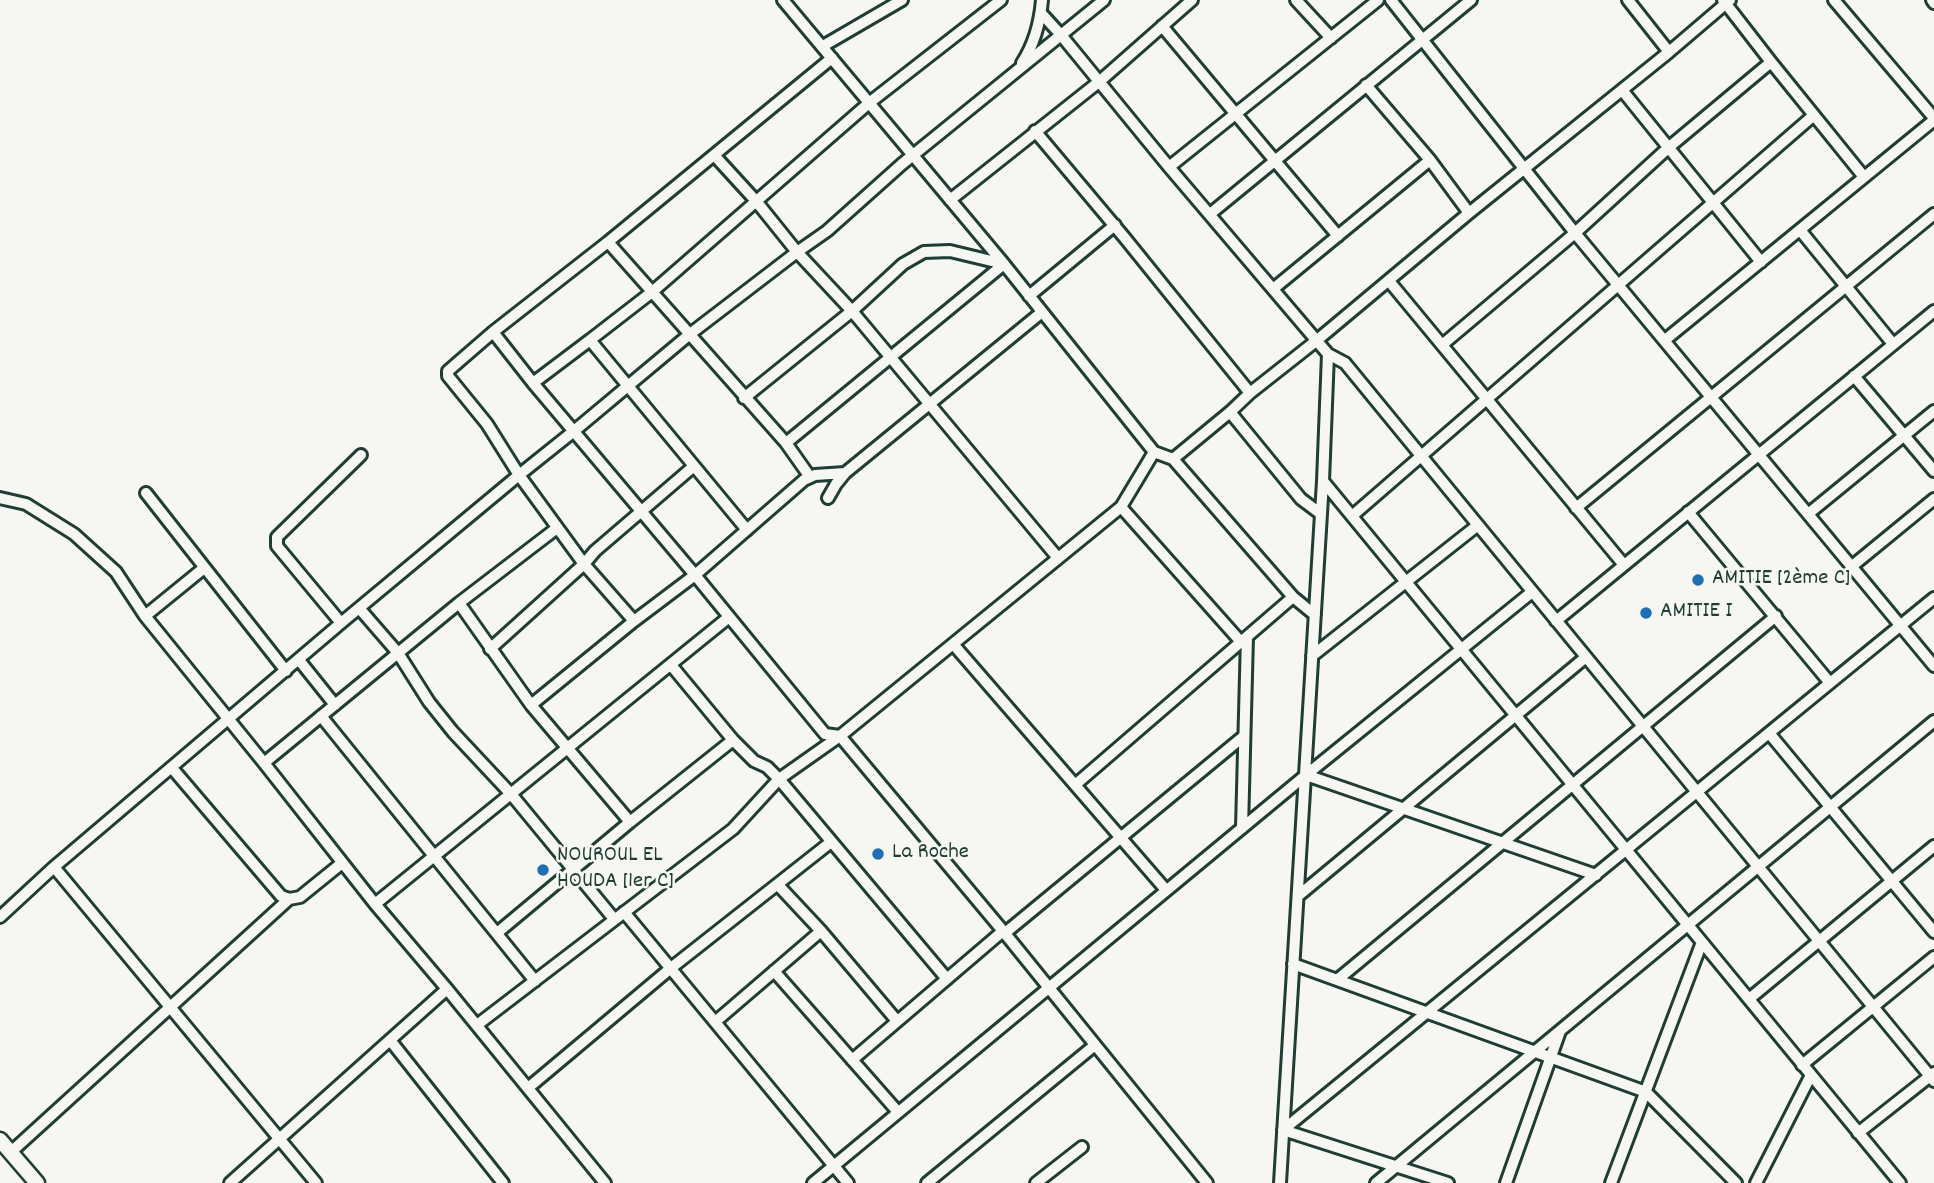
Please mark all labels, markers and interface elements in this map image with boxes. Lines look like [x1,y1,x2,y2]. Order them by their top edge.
place label: AMITIE [2ème C] [1712,566,1850,594]
marker: AMITIE [2ème C] [1690,572,1706,588]
place label: AMITIE I [1660,599,1732,627]
marker: AMITIE I [1638,605,1654,621]
place label: La Roche [892,840,969,868]
place label: NOUROUL EL HOUDA [1er C] [557,843,674,897]
marker: La Roche [870,846,886,862]
marker: NOUROUL EL HOUDA [1er C] [535,862,551,878]

